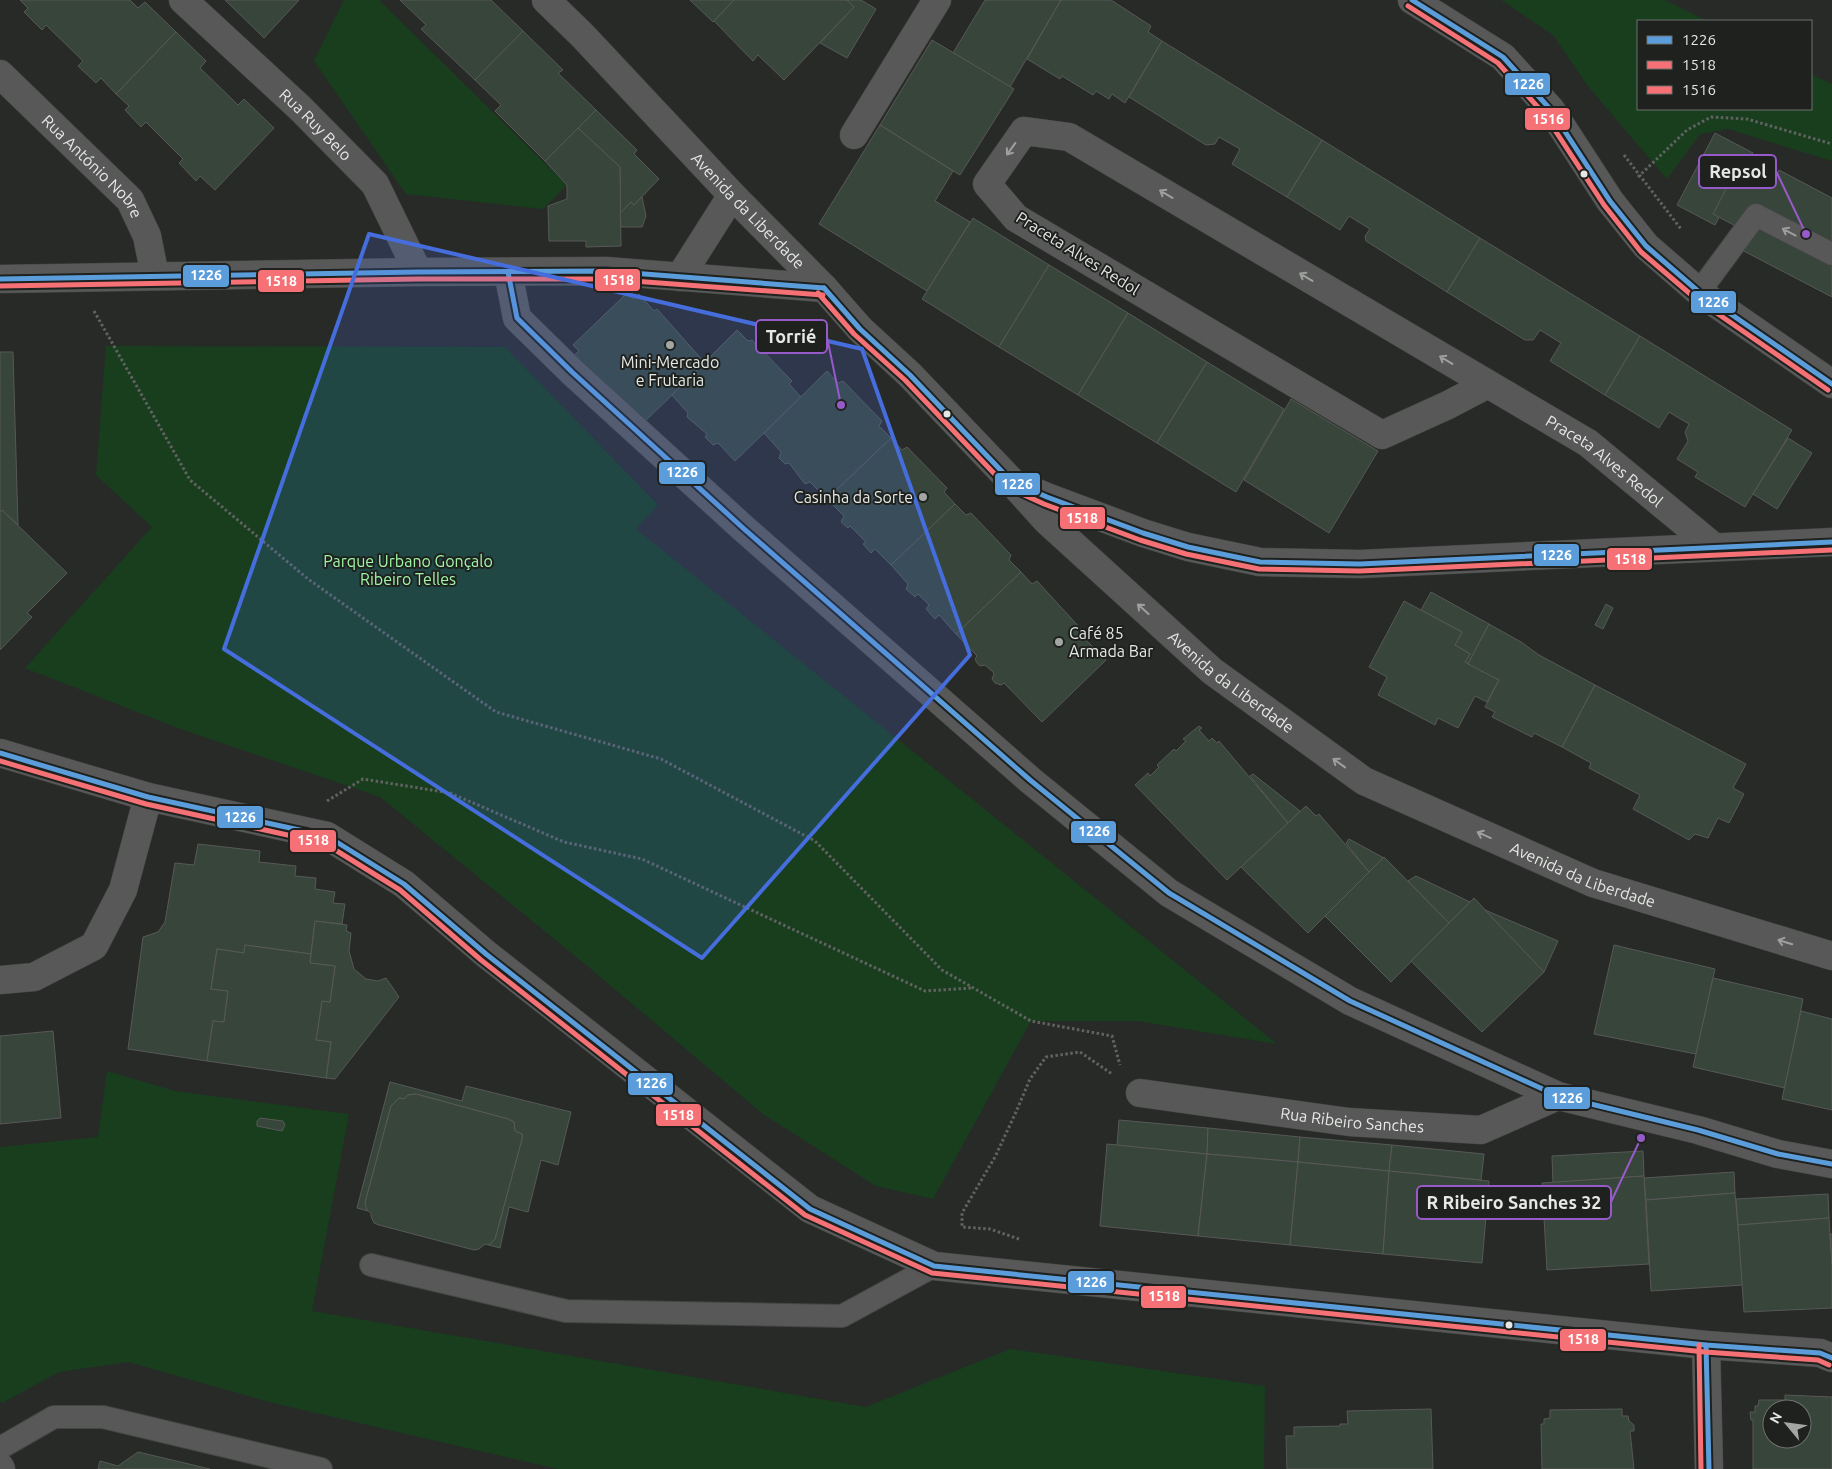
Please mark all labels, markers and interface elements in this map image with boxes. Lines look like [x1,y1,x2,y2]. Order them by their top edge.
legend [1637,20,1812,110]
text: 1226 [1682,31,1716,48]
text: 1518 [1682,56,1716,73]
line badge: 1226 [1504,72,1551,96]
text: 1226 [1512,76,1544,92]
text: 1516 [1682,81,1716,98]
street label: Rua Ruy Belo [276,85,355,164]
line badge: 1516 [1524,107,1571,131]
street label: Rua António Nobre [38,111,146,221]
text: 1516 [1532,111,1564,127]
one-way arrow [1006,142,1016,156]
street label: Avenida da Liberdade [688,149,809,272]
callout: Repsol [1699,155,1776,188]
text: Repsol [1709,161,1767,181]
unlabelled marker [1579,169,1589,179]
one-way arrow [1159,189,1173,199]
street label: Praceta Alves Redol [1013,208,1143,298]
one-way arrow [1782,227,1797,236]
line badge: 1226 [182,264,230,288]
text: 1226 [190,267,222,283]
line badge: 1518 [594,268,641,292]
line badge: 1518 [257,269,305,293]
text: 1518 [602,272,634,288]
one-way arrow [1298,272,1313,282]
text: 1518 [265,273,297,289]
line badge: 1226 [1690,290,1737,314]
text: 1226 [1697,294,1729,310]
callout: Torrié [756,320,827,353]
text: Torrié [766,326,816,346]
marker: Mini-Mercado e Frutaria [664,339,676,351]
place label: Mini-Mercado e Frutaria [621,353,719,389]
one-way arrow [1439,354,1453,364]
unlabelled marker [942,409,952,419]
street label: Praceta Alves Redol [1543,411,1667,510]
line badge: 1226 [658,461,706,485]
text: 1226 [666,464,698,480]
line badge: 1226 [994,472,1041,496]
text: 1226 [1001,476,1033,492]
place label: Casinha da Sorte [794,488,913,506]
marker: Casinha da Sorte [917,491,929,503]
line badge: 1518 [1059,506,1106,530]
text: 1518 [1066,510,1098,526]
line badge: 1226 [1533,543,1580,567]
text: 1226 [1540,547,1572,563]
line badge: 1518 [1606,547,1653,571]
text: 1518 [1614,551,1646,567]
park label: Parque Urbano Gonçalo Ribeiro Telles [323,552,493,588]
one-way arrow [1137,603,1150,614]
place label: Café 85 Armada Bar [1069,624,1153,660]
street label: Avenida da Liberdade [1165,627,1298,736]
marker: Café 85 Armada Bar [1053,636,1065,648]
one-way arrow [1332,758,1346,768]
line badge: 1226 [216,805,264,829]
text: 1226 [224,809,256,825]
line badge: 1226 [1070,820,1117,844]
text: 1226 [1078,823,1110,839]
line badge: 1518 [289,829,337,853]
one-way arrow [1477,829,1492,839]
text: 1518 [297,832,329,848]
street label: Avenida da Liberdade [1507,838,1658,911]
one-way arrow [1778,936,1794,946]
line badge: 1226 [627,1072,674,1096]
text: 1226 [635,1075,667,1091]
line badge: 1226 [1543,1086,1591,1110]
text: 1226 [1551,1090,1583,1106]
line badge: 1518 [655,1103,702,1127]
street label: Rua Ribeiro Sanches [1279,1104,1425,1136]
text: 1518 [662,1107,694,1123]
callout: R Ribeiro Sanches 32 [1417,1186,1611,1219]
text: R Ribeiro Sanches 32 [1427,1192,1601,1212]
line badge: 1226 [1067,1270,1115,1294]
text: 1226 [1075,1274,1107,1290]
line badge: 1518 [1140,1285,1187,1309]
text: 1518 [1148,1288,1180,1304]
unlabelled marker [1504,1320,1514,1330]
line badge: 1518 [1559,1328,1607,1352]
text: 1518 [1567,1331,1599,1347]
north arrow [1762,1399,1812,1449]
text: N [1766,1409,1785,1426]

